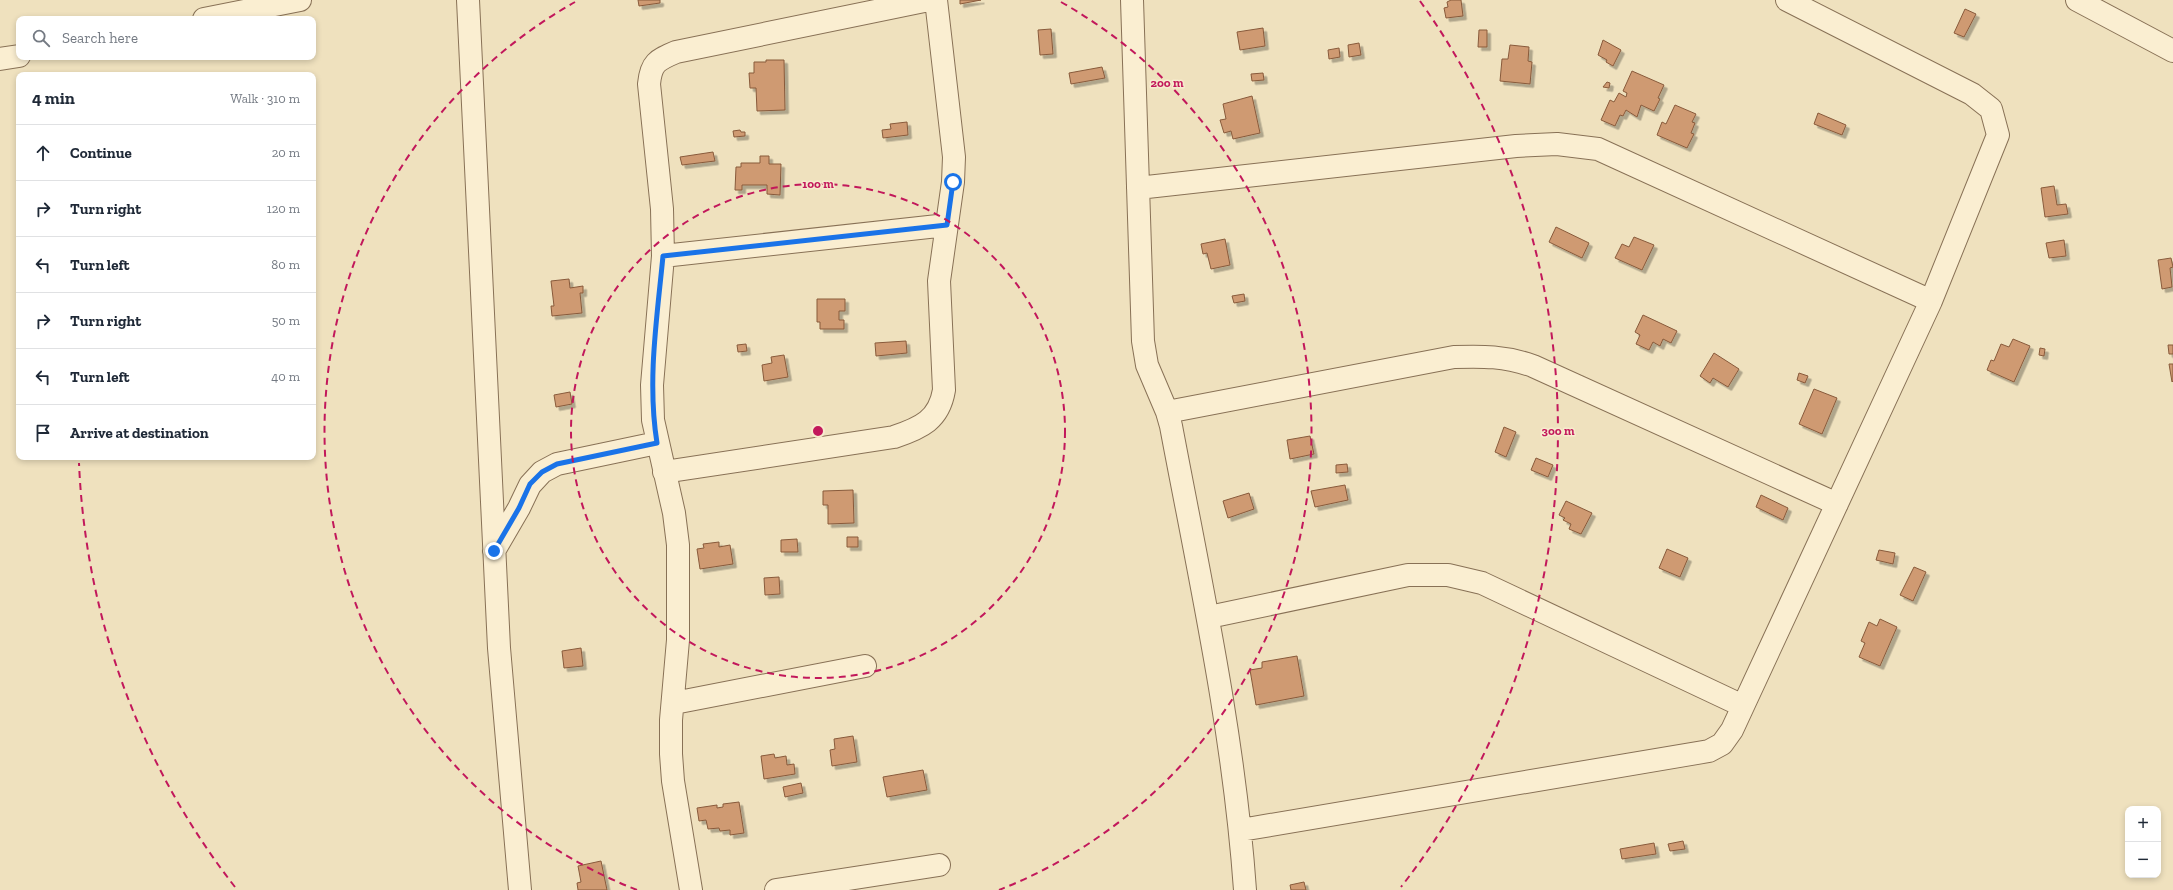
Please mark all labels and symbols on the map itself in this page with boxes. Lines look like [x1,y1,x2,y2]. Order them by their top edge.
text: 200 m [1150,76,1184,90]
route start [944,173,962,191]
text: 100 m [802,177,834,191]
centre of rings [811,424,825,438]
text: 300 m [1542,424,1575,438]
route end [485,542,503,560]

